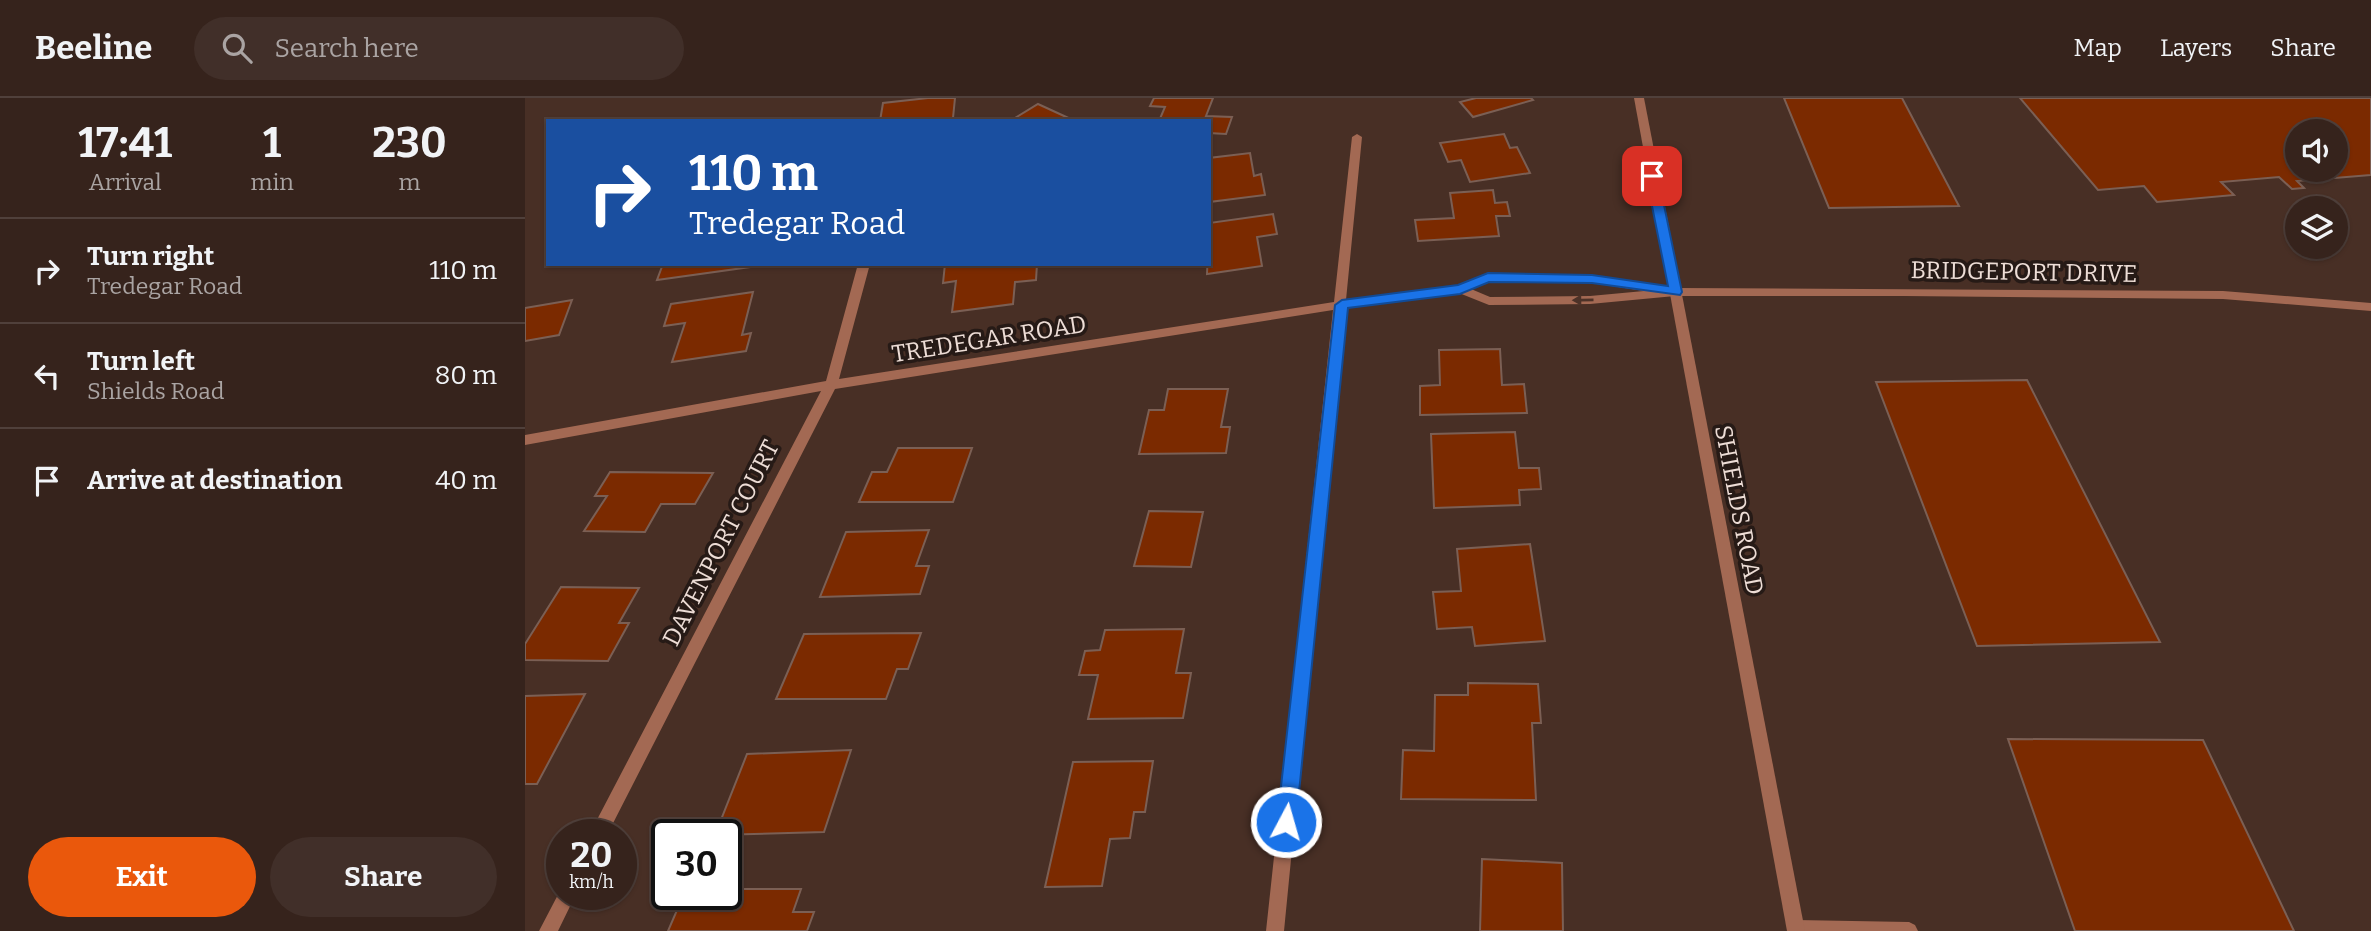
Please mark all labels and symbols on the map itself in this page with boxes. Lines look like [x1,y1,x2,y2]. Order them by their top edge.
pin [1622,146,1682,206]
street label: BRIDGEPORT DRIVE [1910,256,2138,288]
one-way arrow [1572,294,1594,306]
street label: TREDEGAR ROAD [890,310,1088,368]
street label: SHIELDS ROAD [1709,423,1769,597]
street label: DAVENPORT COURT [657,435,785,651]
position arrow [1249,785,1323,859]
speed limit sign: 30 [651,819,742,910]

